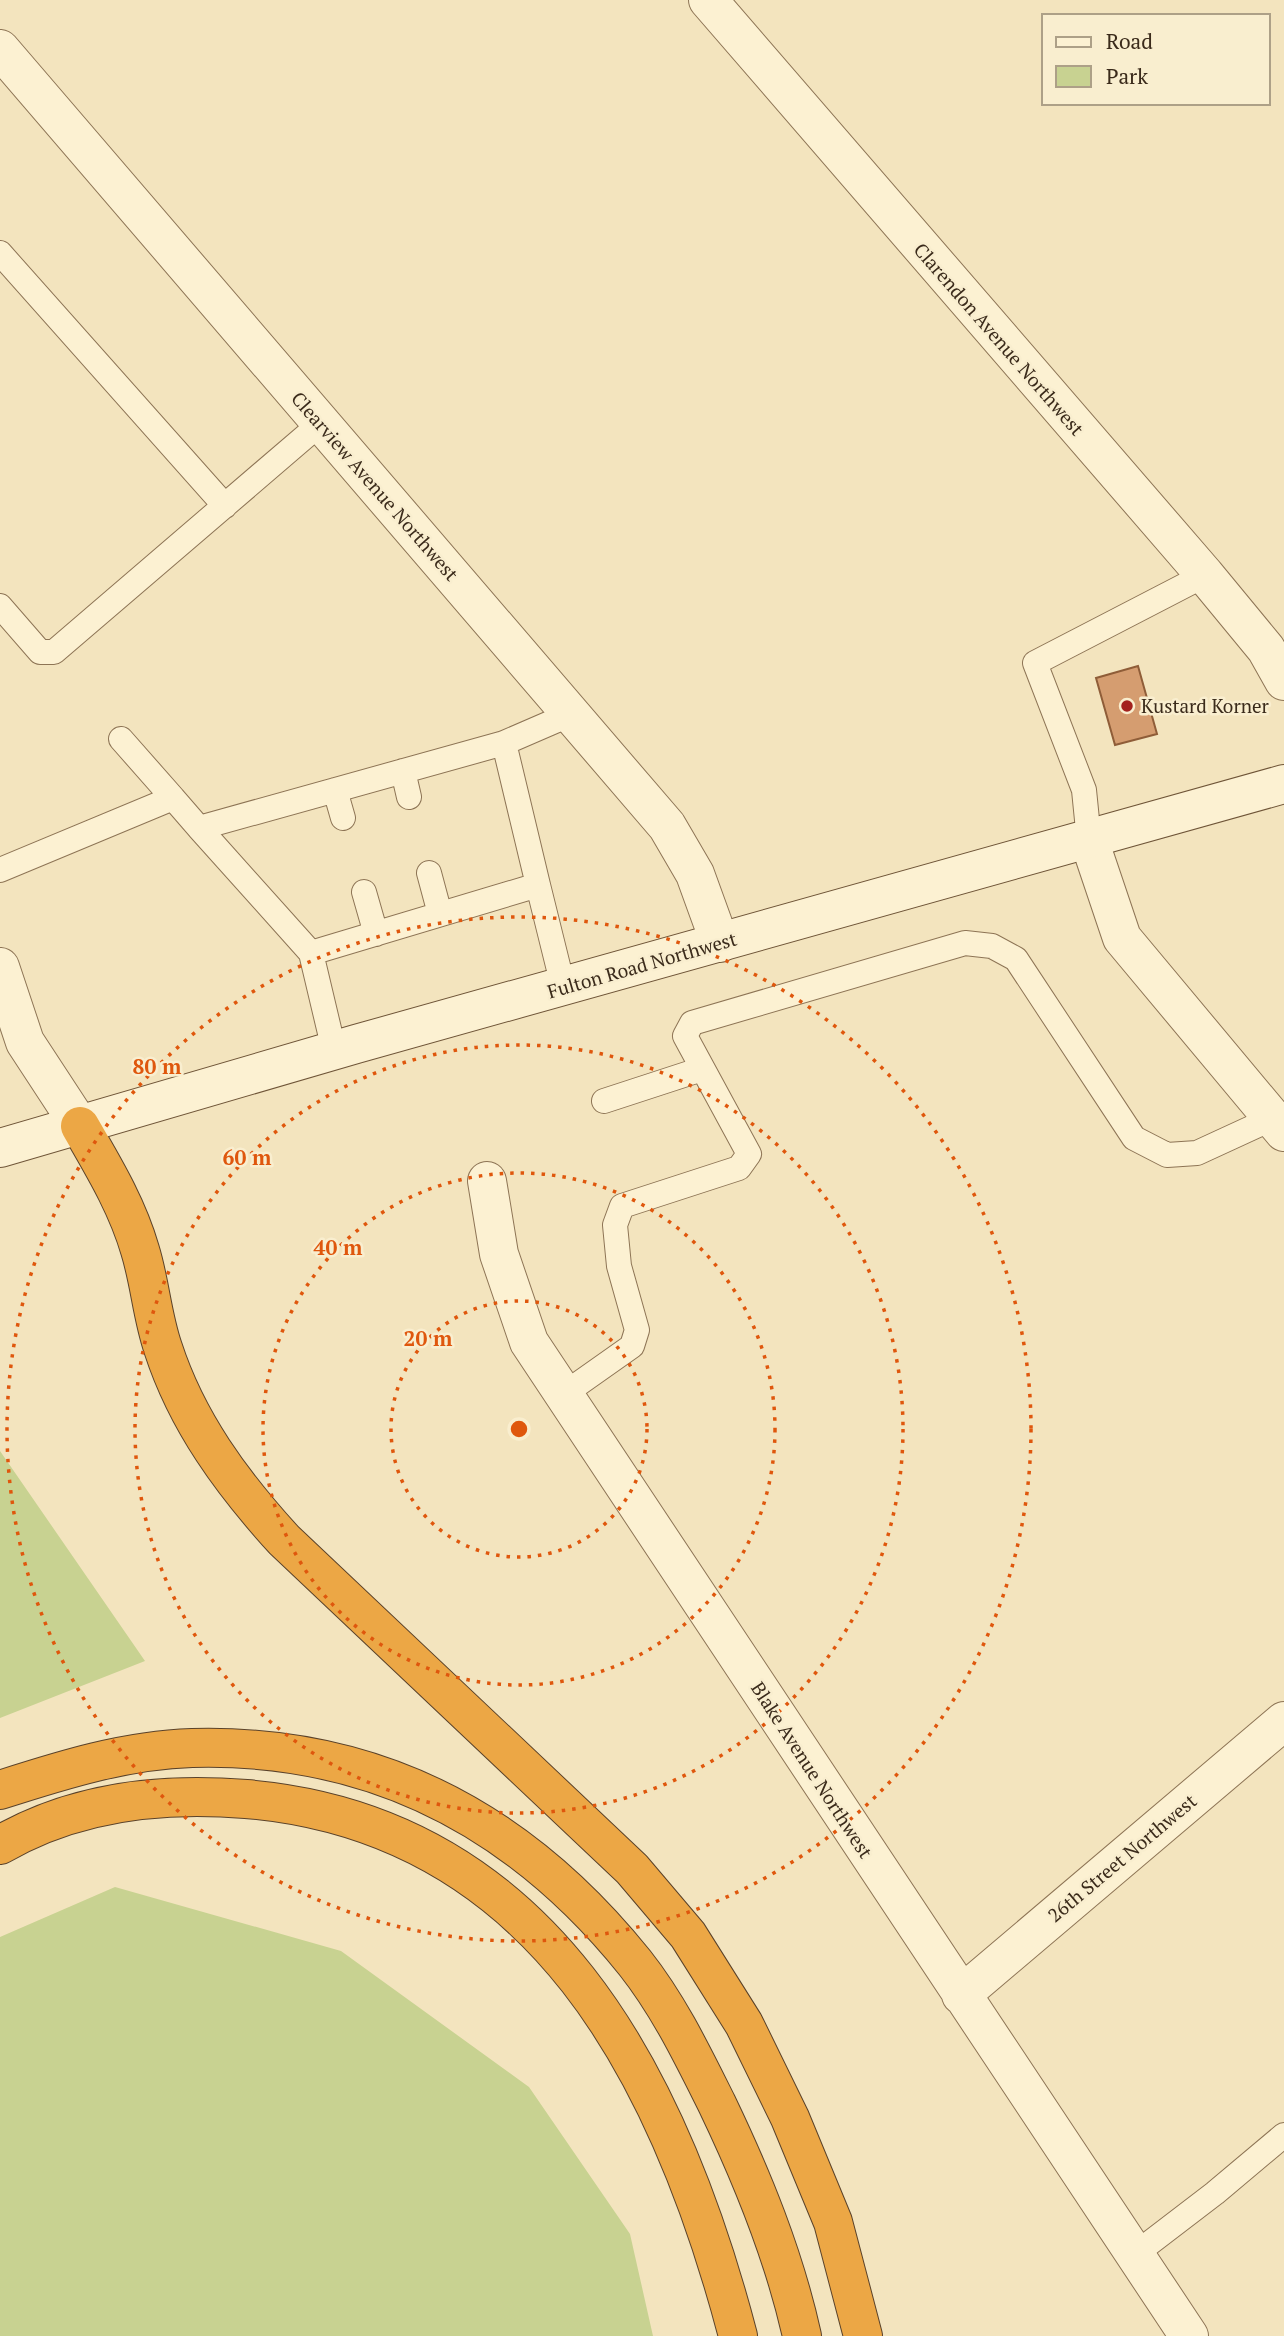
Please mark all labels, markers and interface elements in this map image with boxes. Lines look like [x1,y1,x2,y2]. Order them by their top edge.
legend [1042,14,1270,105]
text: Road [1106,27,1153,55]
text: Park [1106,62,1148,90]
street label: Clarendon Avenue Northwest [909,237,1090,440]
street label: Clearview Avenue Northwest [286,386,464,586]
place label: Kustard Korner [1141,693,1270,718]
marker: Kustard Korner [1119,698,1135,714]
street label: Fulton Road Northwest [544,926,739,1004]
text: 80 m [133,1052,182,1080]
text: 60 m [223,1143,272,1171]
text: 40 m [314,1233,363,1261]
text: 20 m [404,1324,453,1352]
centre of rings [507,1417,531,1441]
street label: Blake Avenue Northwest [746,1677,879,1863]
street label: 26th Street Northwest [1042,1788,1201,1927]

